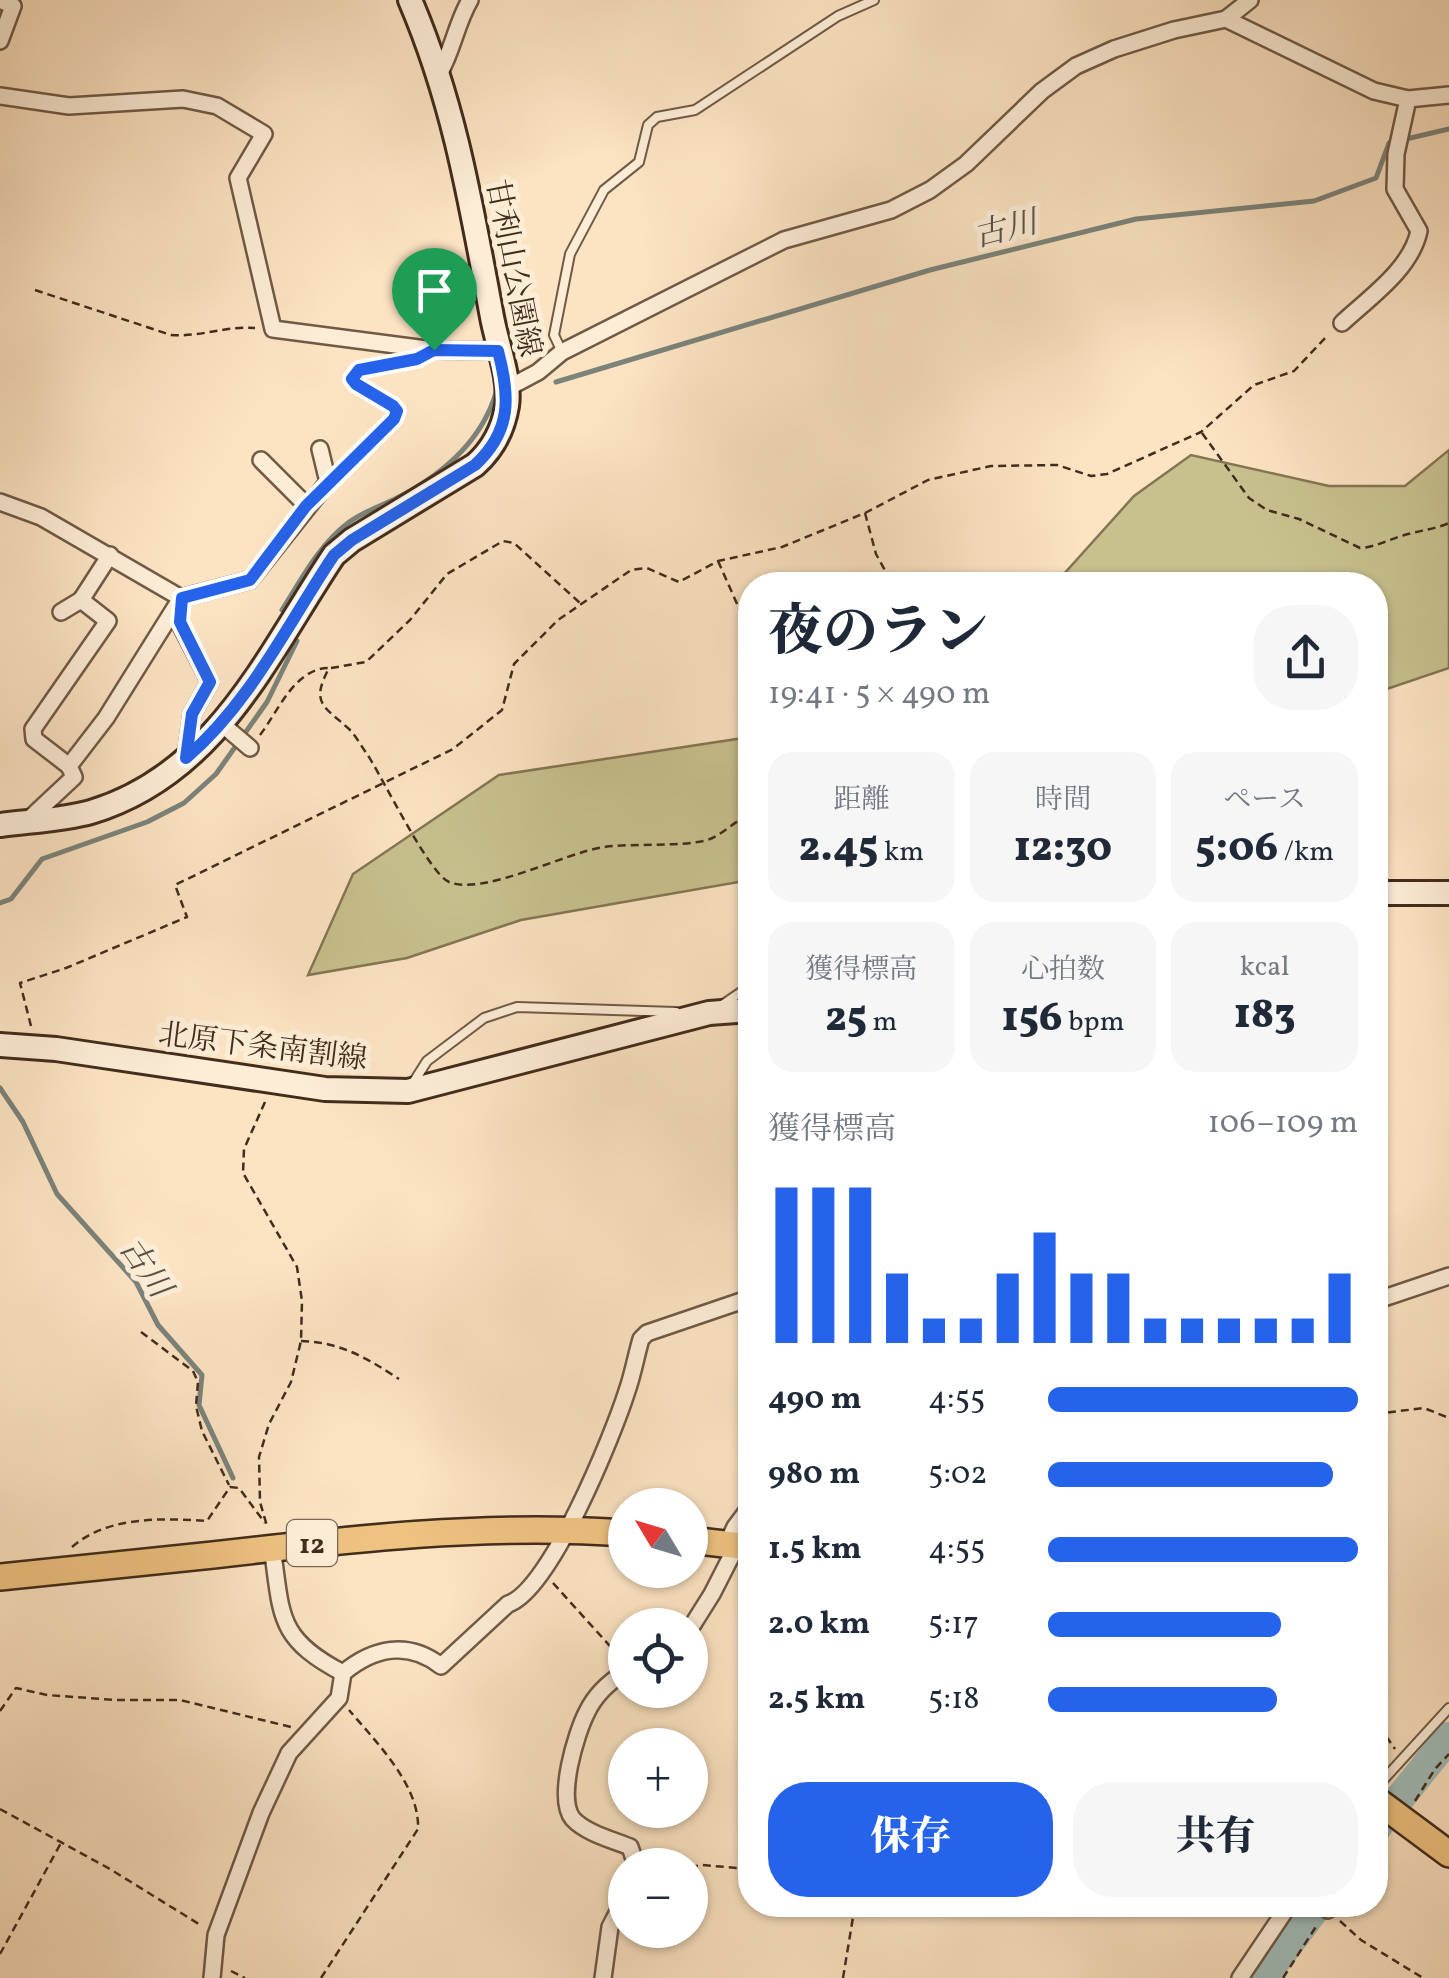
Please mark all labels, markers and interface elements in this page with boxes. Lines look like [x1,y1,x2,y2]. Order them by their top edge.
street label: 甘利山公園線 [474,176,550,361]
water label: 古川 [969,201,1045,260]
pin [392,248,477,351]
icon: arrive [407,263,462,318]
text: 夜のラン [768,597,988,673]
button: share [1253,605,1358,710]
text: 19:41 · 5 × 490 m [768,673,990,717]
text: 距離 [833,781,889,820]
text: 時間 [1035,781,1091,820]
text: ペース [1223,781,1306,820]
text: 2.45 [799,820,878,879]
text: 12:30 [1014,820,1112,879]
text: 5:06 [1195,820,1278,879]
text: km [878,833,924,872]
text: /km [1278,833,1334,872]
text: kcal [1240,948,1290,987]
text: 獲得標高 [805,951,917,990]
text: 心拍数 [1021,951,1105,990]
text: 183 [1234,987,1296,1046]
text: 25 [825,990,867,1049]
text: 156 [1002,990,1063,1049]
text: m [867,1003,897,1042]
text: bpm [1063,1003,1124,1042]
street label: 北原下条南割線 [156,1014,370,1082]
text: 106–109 m [1207,1102,1358,1146]
text: 獲得標高 [768,1109,896,1153]
water label: 古川 [107,1230,182,1310]
text: 490 m [768,1378,862,1422]
text: 4:55 [928,1378,985,1422]
text: 980 m [768,1453,860,1497]
text: 5:02 [928,1453,987,1497]
north arrow [608,1488,708,1588]
map controls [608,1488,708,1948]
road number: 12 [287,1520,337,1566]
text: 1.5 km [768,1528,862,1572]
text: 4:55 [928,1528,985,1572]
text: 2.0 km [768,1603,870,1647]
text: 5:17 [928,1603,979,1647]
button: locate [608,1608,708,1708]
text: 2.5 km [768,1678,866,1722]
text: 5:18 [928,1678,980,1722]
button: + [608,1728,708,1828]
button: 保存 [768,1782,1053,1897]
button: 共有 [1073,1782,1358,1897]
button: − [608,1848,708,1948]

